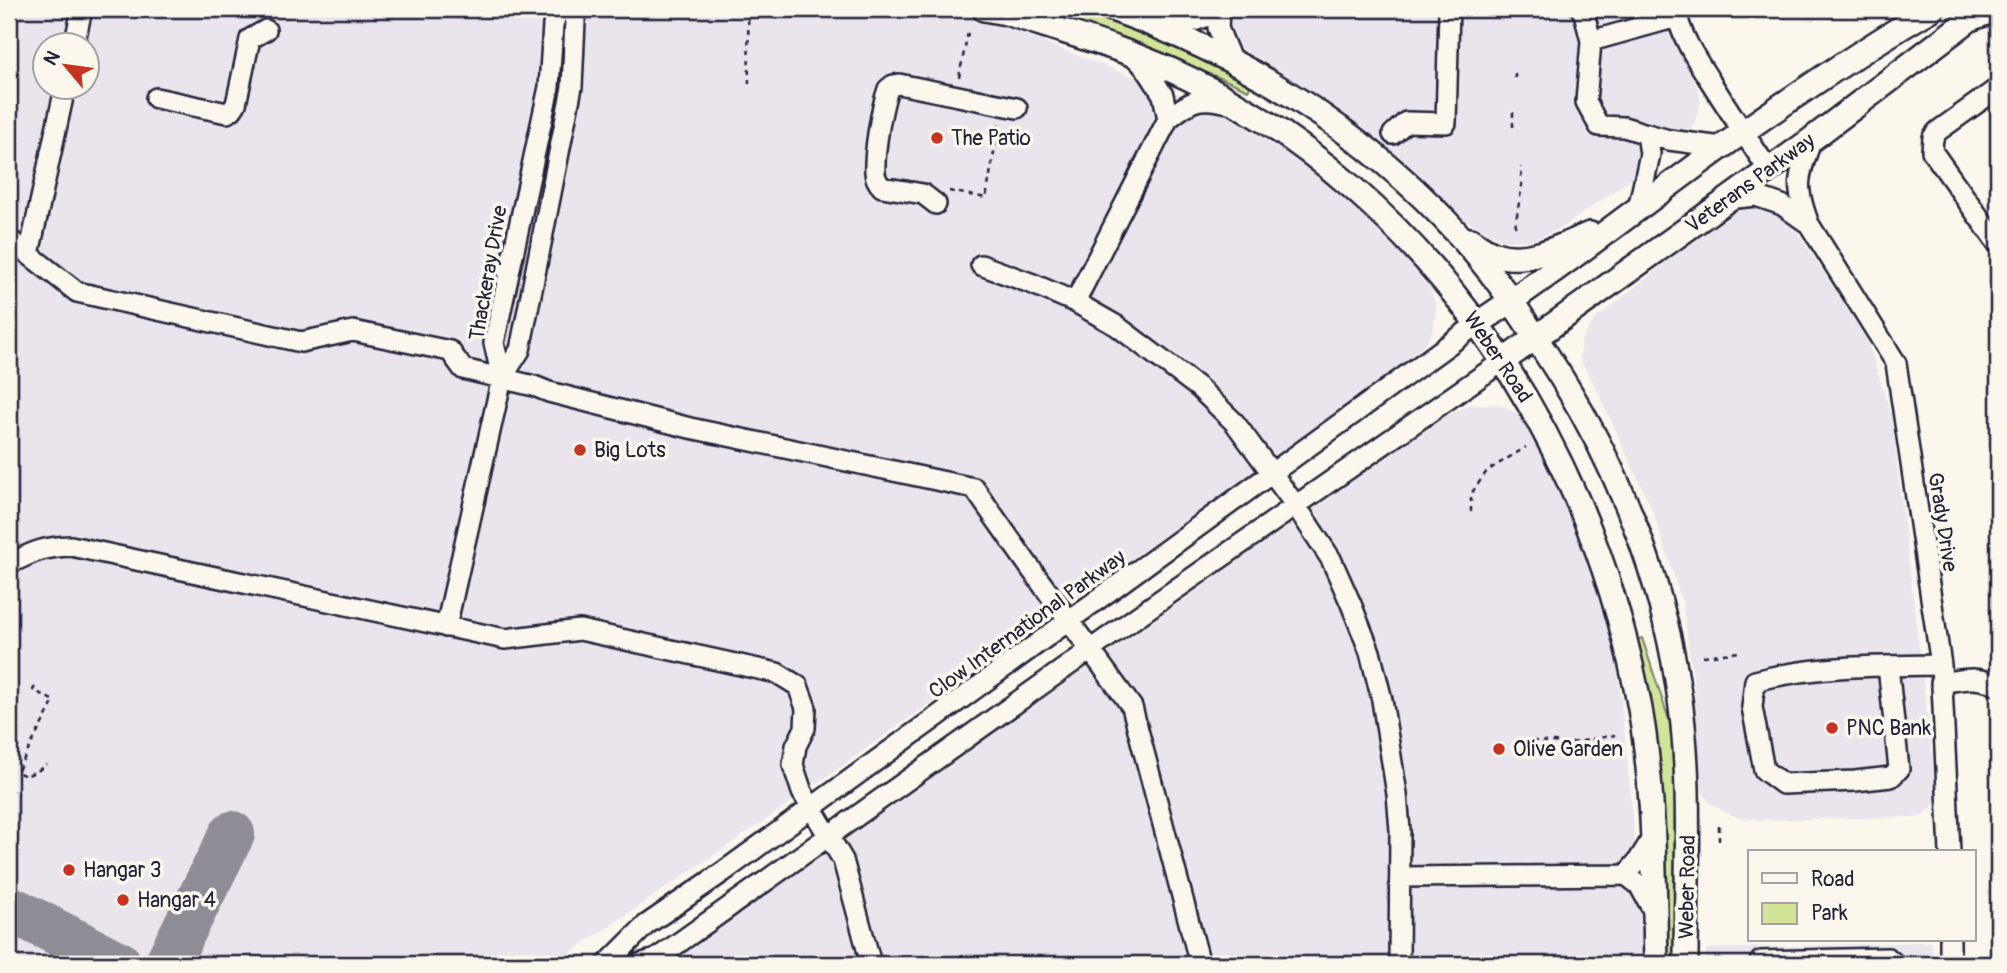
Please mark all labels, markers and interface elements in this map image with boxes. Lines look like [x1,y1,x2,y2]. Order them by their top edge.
north arrow [32,32,102,102]
text: N [38,47,66,70]
place label: The Patio [951,125,1031,152]
street label: Veterans Parkway [1680,127,1820,239]
marker: The Patio [929,130,945,146]
street label: Thackeray Drive [463,203,514,343]
street label: Weber Road [1457,306,1538,408]
place label: Big Lots [594,437,666,464]
marker: Big Lots [572,442,588,458]
street label: Grady Drive [1921,471,1964,574]
street label: Clow International Parkway [924,544,1131,705]
place label: PNC Bank [1846,715,1931,742]
marker: PNC Bank [1824,720,1840,736]
place label: Olive Garden [1513,736,1623,763]
marker: Olive Garden [1491,741,1507,757]
street label: Weber Road [1673,835,1702,939]
legend [1748,850,1976,942]
place label: Hangar 3 [83,857,161,884]
marker: Hangar 3 [61,862,77,878]
text: Road [1811,866,1855,893]
place label: Hangar 4 [137,887,216,914]
marker: Hangar 4 [115,892,131,908]
text: Park [1811,900,1848,927]

